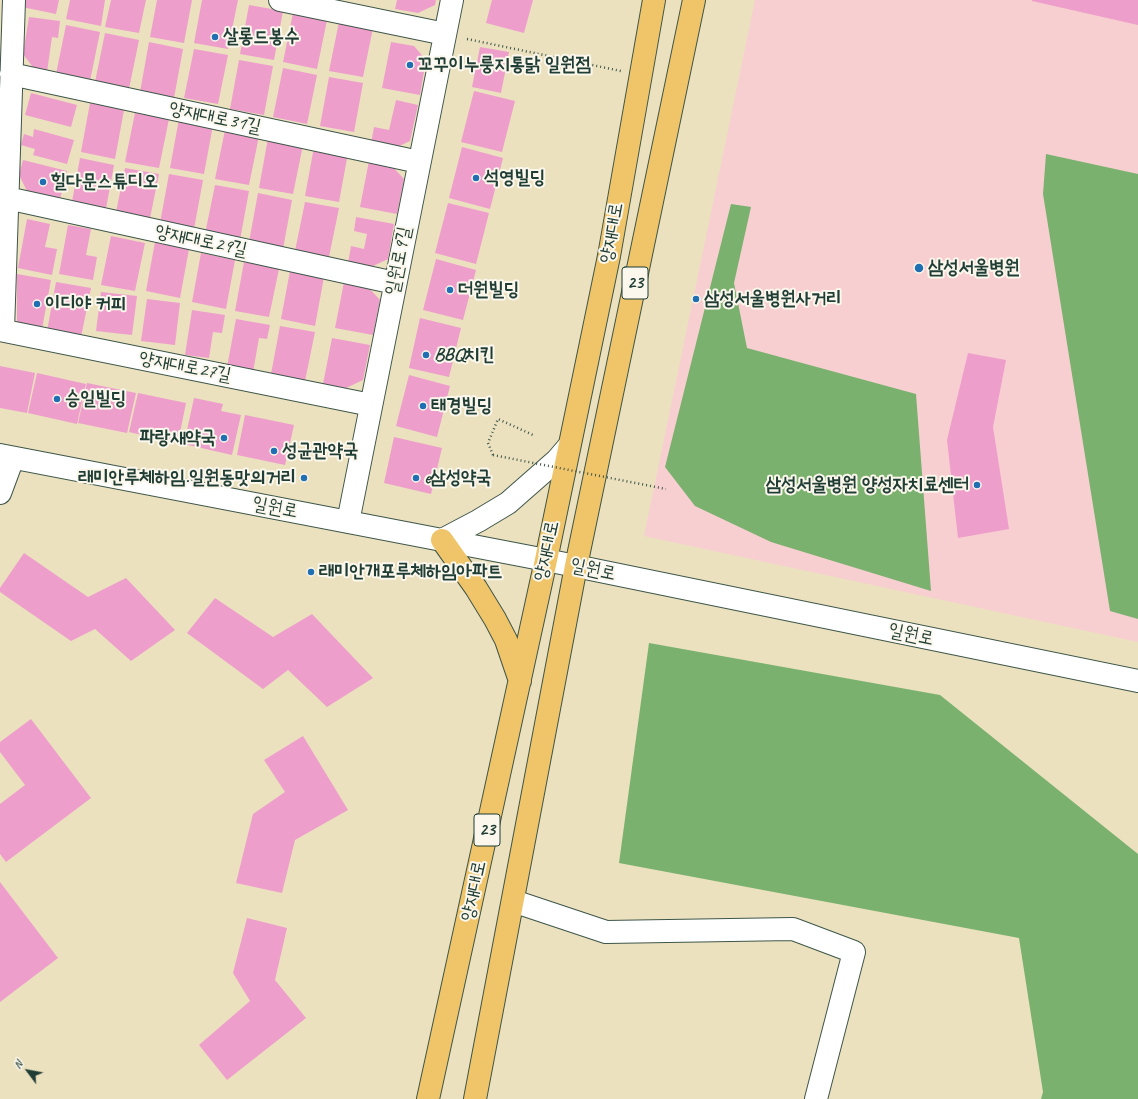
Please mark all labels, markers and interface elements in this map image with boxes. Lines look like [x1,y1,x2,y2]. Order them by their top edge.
place label: 살롱드봉수 [223,26,299,48]
marker: 살롱드봉수 [210,32,220,42]
place label: 꼬꾸이누룽지통닭 일원점 [418,54,591,76]
marker: 꼬꾸이누룽지통닭 일원점 [405,60,415,70]
street label: 양재대로31길 [167,97,263,139]
place label: 석영빌딩 [484,167,545,189]
place label: 힐다문스튜디오 [51,171,158,193]
marker: 석영빌딩 [471,173,481,183]
marker: 힐다문스튜디오 [38,177,48,187]
street label: 양재대로 [595,201,629,265]
street label: 양재대로29길 [153,220,249,262]
street label: 일원로9길 [381,225,417,297]
place label: 삼성서울병원 [928,257,1020,279]
marker: 삼성서울병원 [913,262,925,274]
road number: 23 [622,267,648,299]
place label: 더원빌딩 [458,279,519,301]
marker: 더원빌딩 [445,285,455,295]
place label: 삼성서울병원사거리 [704,288,842,310]
place label: 이디야 커피 [45,293,126,315]
marker: 삼성서울병원사거리 [691,294,701,304]
marker: 이디야 커피 [32,299,42,309]
place label: BBQ치킨 [434,344,495,366]
street label: 양재대로27길 [137,347,233,387]
marker: BBQ치킨 [421,350,431,360]
place label: 승일빌딩 [65,388,126,410]
marker: 승일빌딩 [52,394,62,404]
place label: 태경빌딩 [431,395,492,417]
marker: 태경빌딩 [418,401,428,411]
place label: 파랑새약국 [140,427,216,449]
marker: 파랑새약국 [219,433,229,443]
place label: 성균관약국 [282,440,358,462]
marker: 성균관약국 [269,446,279,456]
place label: 래미안루체하임.일원동맛의거리 [78,467,296,489]
place label: e삼성약국 [424,467,492,489]
marker: 래미안루체하임.일원동맛의거리 [299,473,309,483]
marker: e삼성약국 [411,473,421,483]
place label: 삼성서울병원 양성자치료센터 [766,474,969,496]
marker: 삼성서울병원 양성자치료센터 [972,480,982,490]
street label: 일원로 [250,492,300,524]
street label: 양재대로 [529,519,565,583]
street label: 일원로 [568,554,618,586]
place label: 래미안개포루체하임아파트 [319,561,502,583]
marker: 래미안개포루체하임아파트 [306,567,316,577]
street label: 일원로 [886,619,936,651]
road number: 23 [474,814,500,846]
street label: 양재대로 [456,859,492,923]
north arrow [8,1051,48,1091]
text: N [10,1058,26,1071]

